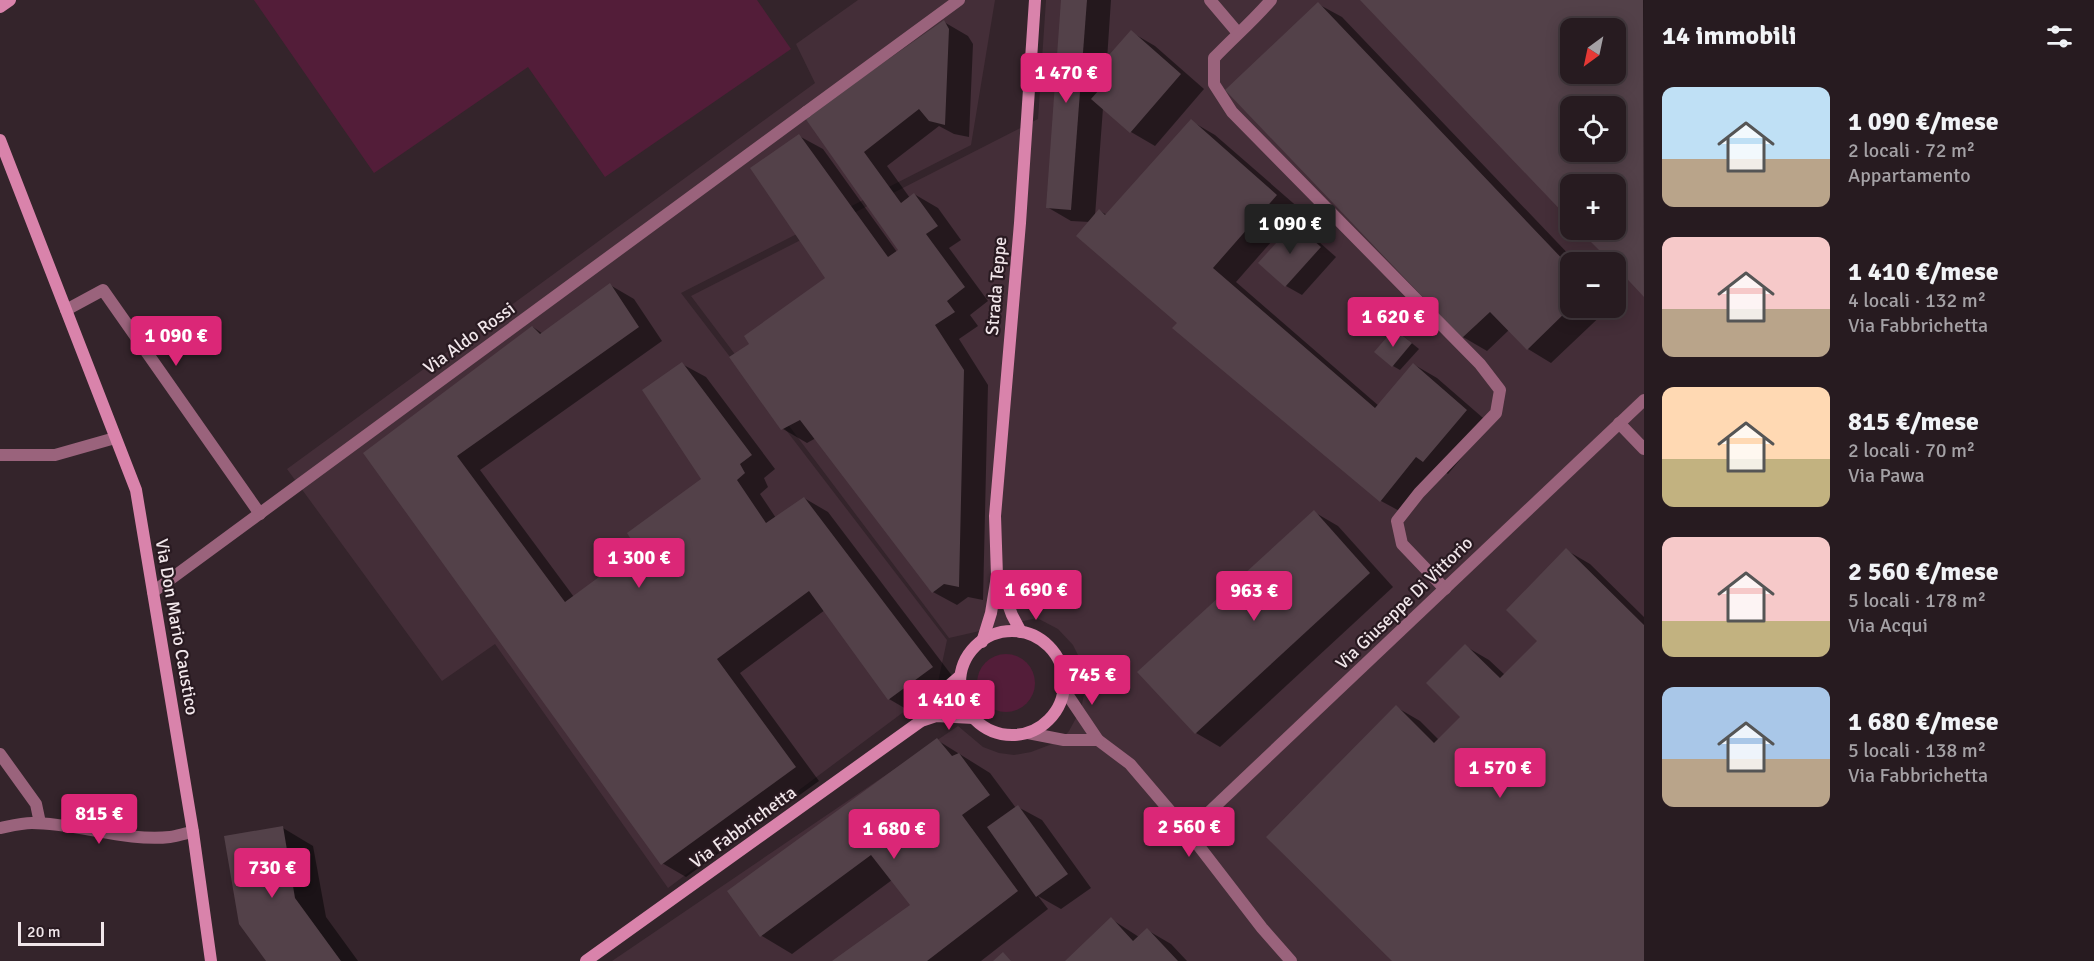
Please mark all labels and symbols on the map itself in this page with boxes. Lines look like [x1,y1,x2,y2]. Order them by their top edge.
north arrow [1560,18,1626,84]
pin: 1 470 € [1011,53,1121,104]
pin: 1 090 € [1235,204,1345,255]
street label: Strada Teppe [981,236,1011,336]
street label: Via Aldo Rossi [419,297,519,379]
pin: 1 620 € [1338,297,1448,348]
pin: 1 090 € [121,316,231,367]
street label: Via Giuseppe Di Vittorio [1331,532,1477,674]
street label: Via Don Mario Caustico [151,537,203,717]
pin: 1 300 € [584,538,694,589]
pin: 1 690 € [981,570,1091,621]
pin: 963 € [1212,571,1296,622]
pin: 745 € [1050,655,1134,706]
pin: 1 410 € [894,680,1004,731]
pin: 1 570 € [1445,748,1555,799]
street label: Via Fabbrichetta [686,781,800,873]
pin: 815 € [57,794,141,845]
pin: 2 560 € [1134,807,1244,858]
pin: 1 680 € [839,809,949,860]
pin: 730 € [230,848,314,899]
scale bar [18,919,104,946]

